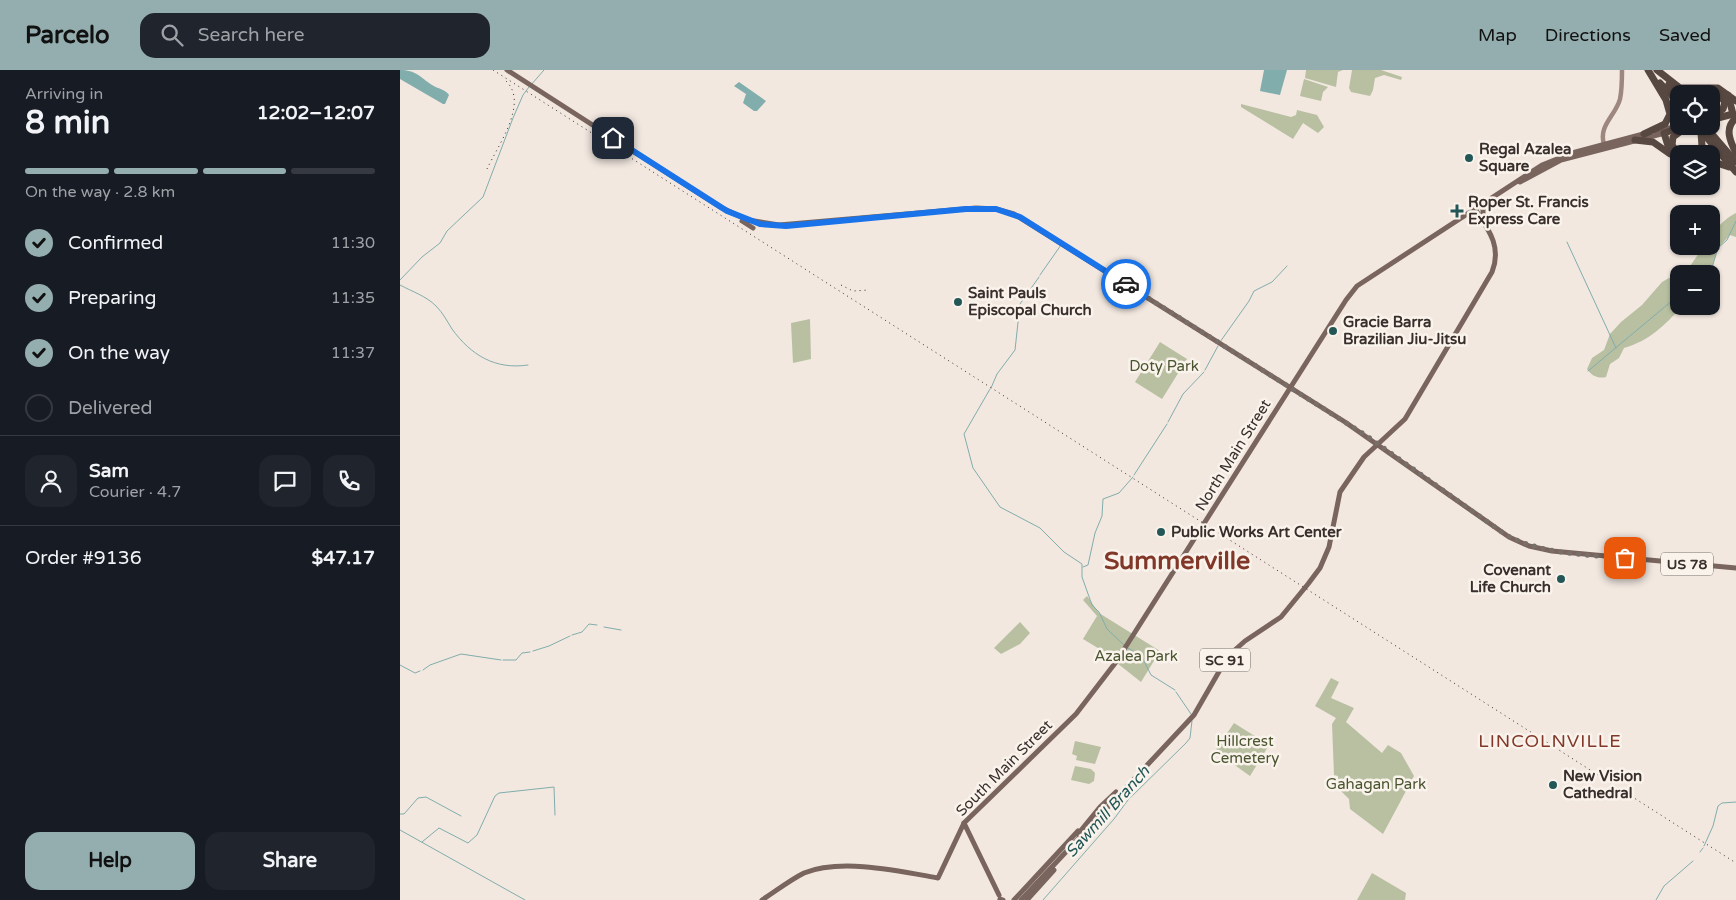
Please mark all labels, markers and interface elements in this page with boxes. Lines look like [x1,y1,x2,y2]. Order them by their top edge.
search box [140,13,490,58]
text: Parcelo [25,21,110,50]
icon: search [158,21,186,49]
text: Search here [198,24,305,46]
text: Map [1478,24,1517,46]
text: Directions [1545,24,1631,46]
text: Saved [1659,24,1711,46]
text: Arriving in [25,84,103,104]
map controls [1670,85,1720,315]
button: locate [1670,85,1720,135]
text: 12:02–12:07 [257,102,375,124]
text: 8 min [25,104,110,142]
pin [592,117,634,159]
icon: home [599,124,627,152]
place label: Regal Azalea Square [1479,140,1571,176]
button: layers [1670,145,1720,195]
marker: Regal Azalea Square [1463,152,1475,164]
text: On the way · 2.8 km [25,182,175,202]
place label: Roper St. Francis Express Care [1468,193,1589,229]
marker: Roper St. Francis Express Care [1450,204,1464,218]
button: + [1670,205,1720,255]
icon: check [25,229,53,257]
text: Confirmed [68,232,163,254]
text: 11:30 [331,233,375,253]
courier [1101,259,1151,309]
button: − [1670,265,1720,315]
icon: car [1112,270,1140,298]
icon: check [25,284,53,312]
place label: Saint Pauls Episcopal Church [968,284,1092,320]
text: Preparing [68,287,157,309]
text: 11:35 [331,288,375,308]
marker: Saint Pauls Episcopal Church [952,296,964,308]
place label: Gracie Barra Brazilian Jiu-Jitsu [1343,313,1466,348]
marker: Gracie Barra Brazilian Jiu-Jitsu [1327,325,1339,337]
icon: check [25,339,53,367]
text: On the way [68,342,170,364]
text: 11:37 [331,343,375,363]
park label: Doty Park [1129,357,1199,375]
street label: North Main Street [1191,396,1275,514]
text: Delivered [68,397,153,419]
button: person [25,455,77,507]
button: chat [259,455,311,507]
button: phone [323,455,375,507]
text: Sam [89,460,129,482]
text: Courier · 4.7 [89,482,181,502]
place label: Public Works Art Center [1171,523,1342,541]
marker: Public Works Art Center [1155,526,1167,538]
pin [1604,537,1646,579]
icon: bag [1611,544,1639,572]
district label: Summerville [1104,546,1250,576]
text: Order #9136 [25,547,142,569]
text: $47.17 [312,547,375,569]
road number: US 78 [1661,552,1713,576]
place label: Covenant Life Church [1470,561,1551,596]
marker: Covenant Life Church [1555,573,1567,585]
park label: Azalea Park [1094,647,1178,665]
road number: SC 91 [1200,648,1250,672]
street label: South Main Street [952,716,1056,820]
district label: LINCOLNVILLE [1478,730,1622,752]
park label: Hillcrest Cemetery [1211,732,1279,767]
water label: Sawmill Branch [1061,761,1155,862]
place label: New Vision Cathedral [1563,767,1642,802]
park label: Gahagan Park [1326,775,1426,793]
marker: New Vision Cathedral [1547,779,1559,791]
button: Help [25,832,195,890]
button: Share [205,832,375,890]

